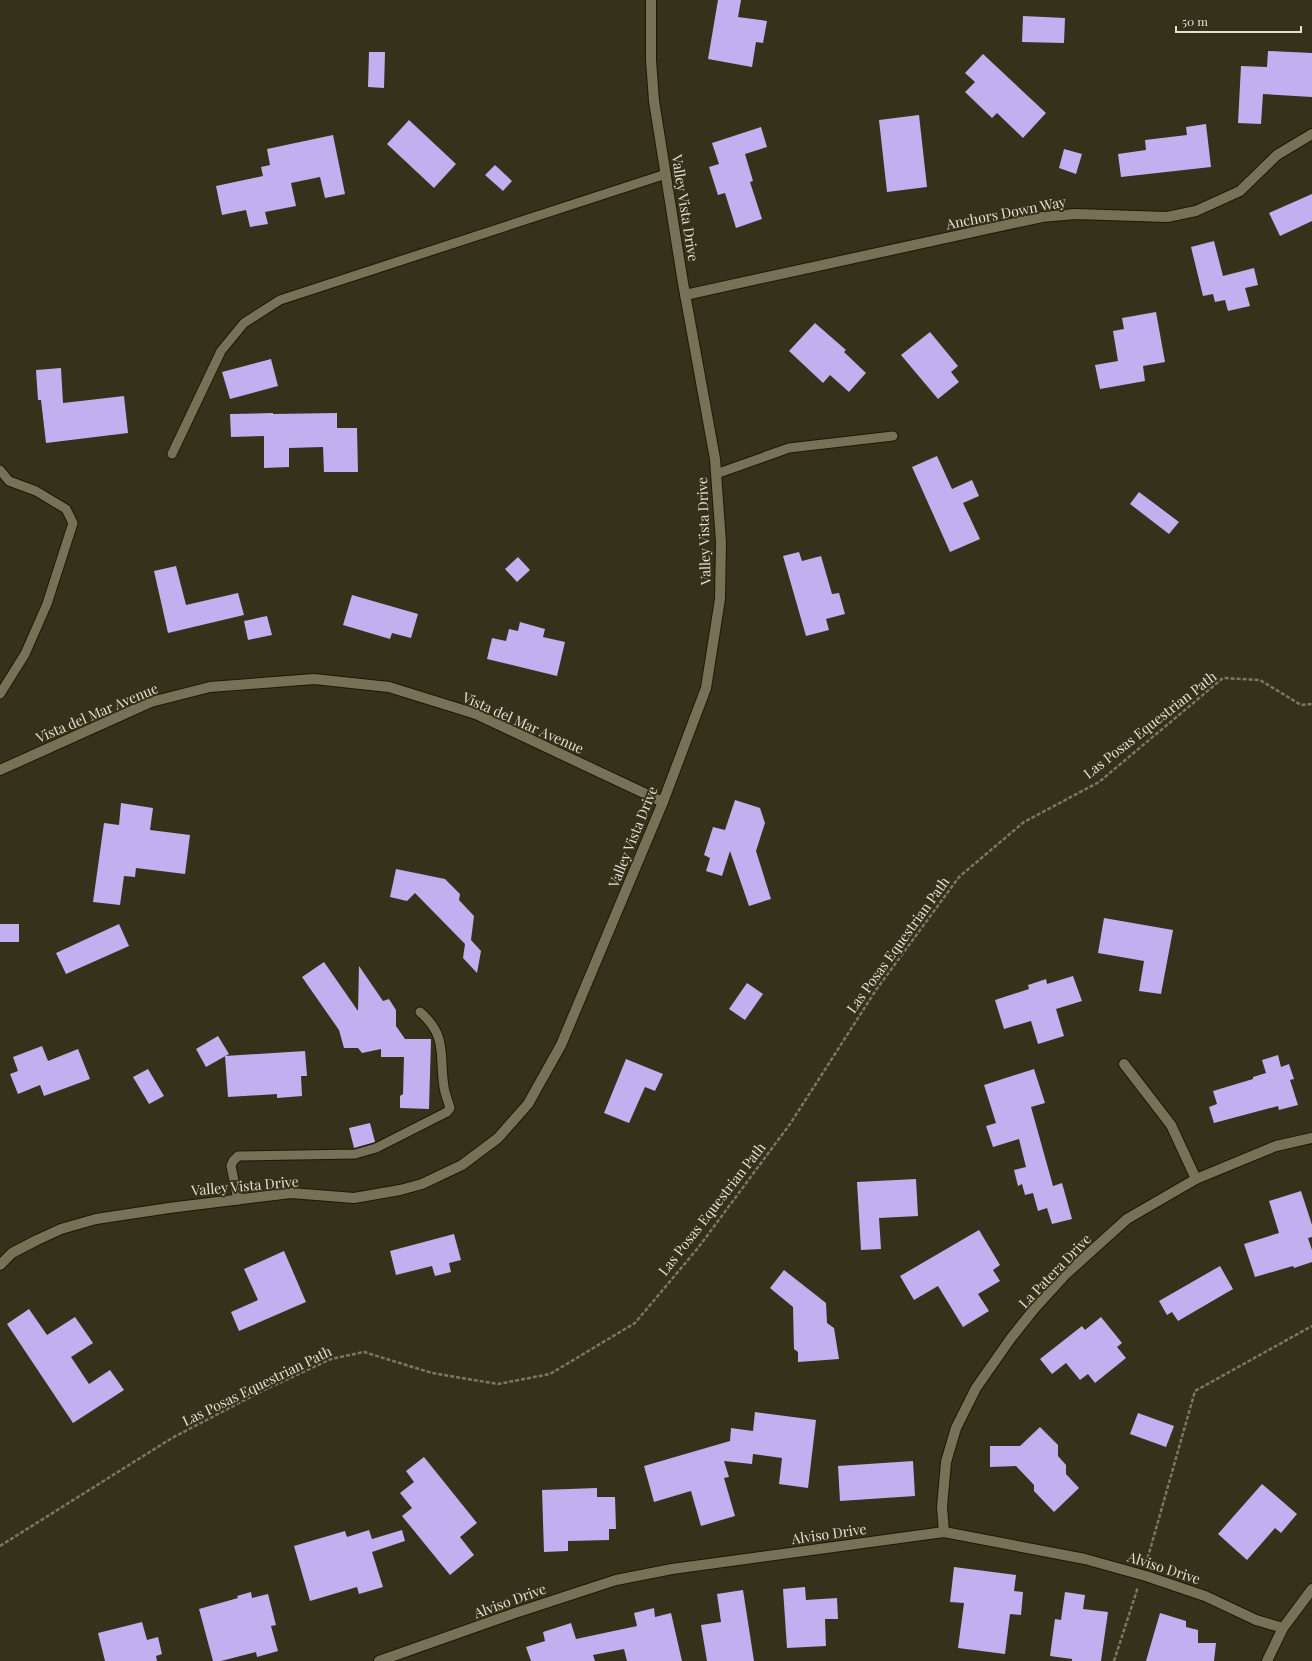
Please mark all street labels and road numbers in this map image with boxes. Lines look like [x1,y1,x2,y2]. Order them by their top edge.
street label: Valley Vista Drive [668,152,703,263]
street label: Anchors Down Way [943,192,1067,234]
street label: Valley Vista Drive [692,477,715,586]
street label: Las Posas Equestrian Path [1079,666,1221,783]
street label: Vista del Mar Avenue [32,678,161,747]
street label: Vista del Mar Avenue [459,687,587,758]
street label: Valley Vista Drive [603,783,662,891]
street label: Las Posas Equestrian Path [842,872,954,1017]
street label: Las Posas Equestrian Path [654,1138,770,1279]
street label: Valley Vista Drive [189,1171,299,1200]
street label: La Patera Drive [1014,1229,1095,1312]
street label: Las Posas Equestrian Path [179,1341,335,1430]
street label: Alviso Drive [789,1519,868,1548]
street label: Alviso Drive [1124,1547,1203,1588]
street label: Alviso Drive [470,1579,549,1623]

